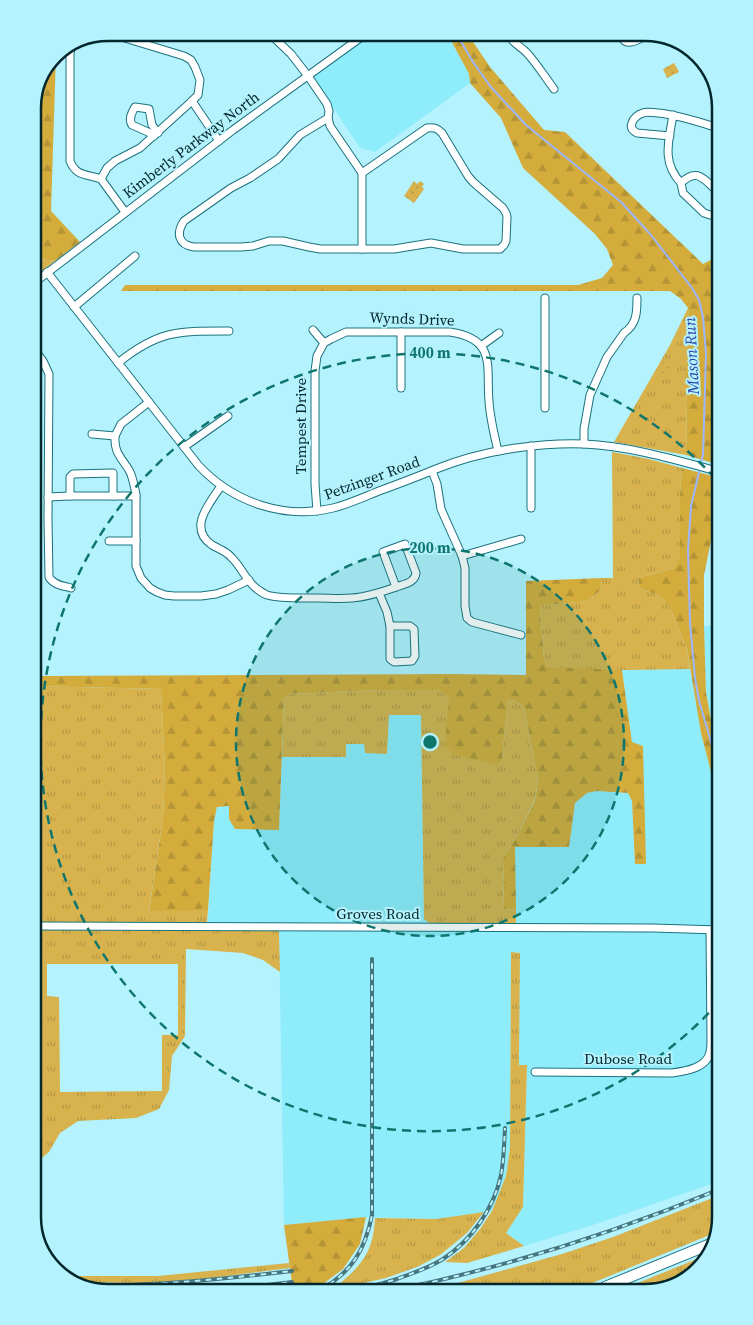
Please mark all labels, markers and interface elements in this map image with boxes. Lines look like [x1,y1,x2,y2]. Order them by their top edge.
street label: Kimberly Parkway North [118,86,263,203]
street label: Wynds Drive [369,307,455,330]
water label: Mason Run [678,317,704,396]
text: 400 m [409,342,451,363]
street label: Tempest Drive [290,377,311,474]
street label: Petzinger Road [321,450,423,505]
text: 200 m [409,537,451,558]
centre of rings [421,733,439,751]
street label: Groves Road [336,903,420,924]
street label: Dubose Road [584,1048,672,1069]

